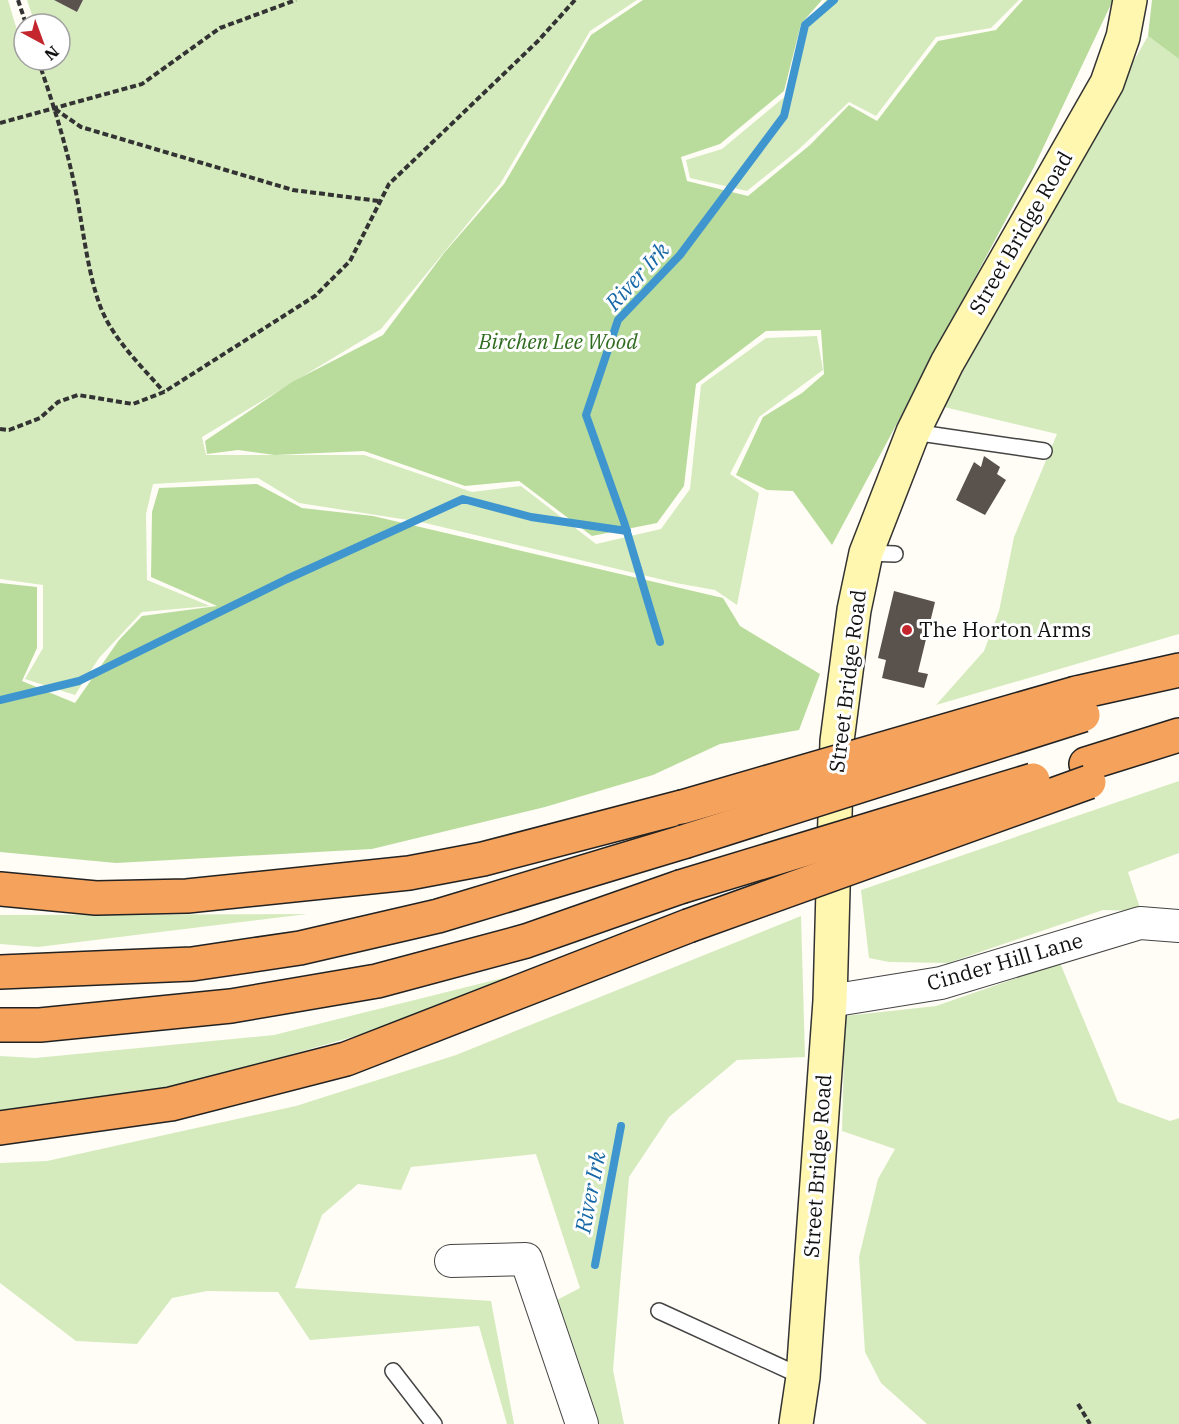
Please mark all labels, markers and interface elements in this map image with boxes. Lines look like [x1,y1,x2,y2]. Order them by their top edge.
north arrow [12,12,72,72]
text: N [41,42,63,65]
street label: Street Bridge Road [962,146,1078,319]
water label: River Irk [598,235,675,317]
park label: Birchen Lee Wood [477,327,638,355]
street label: Street Bridge Road [822,588,872,774]
place label: The Horton Arms [919,615,1091,643]
marker: The Horton Arms [900,623,914,637]
street label: Cinder Hill Lane [923,925,1086,997]
street label: Street Bridge Road [797,1073,837,1259]
water label: River Irk [567,1148,612,1236]

